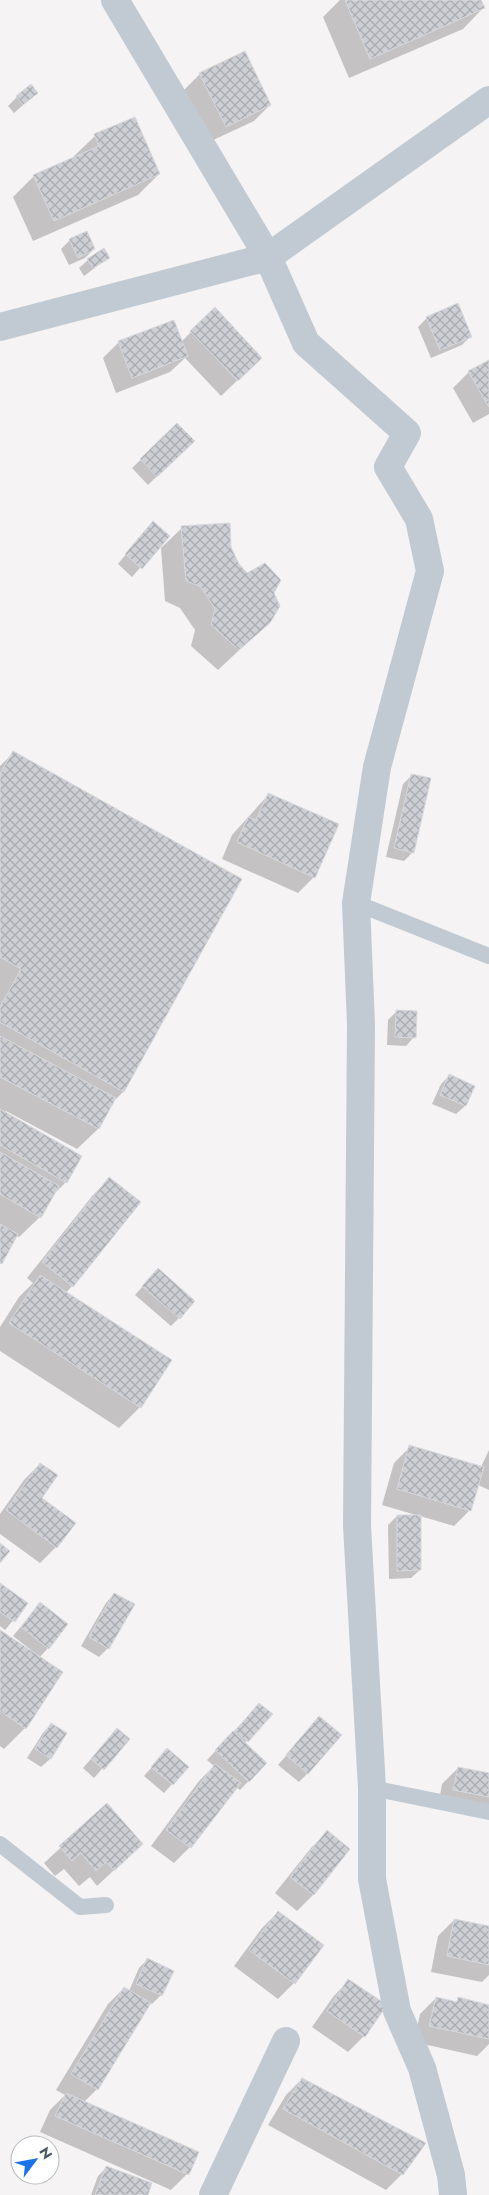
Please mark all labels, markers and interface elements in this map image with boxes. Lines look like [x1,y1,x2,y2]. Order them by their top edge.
north arrow [10,2135,60,2185]
text: N [35,2143,57,2163]

